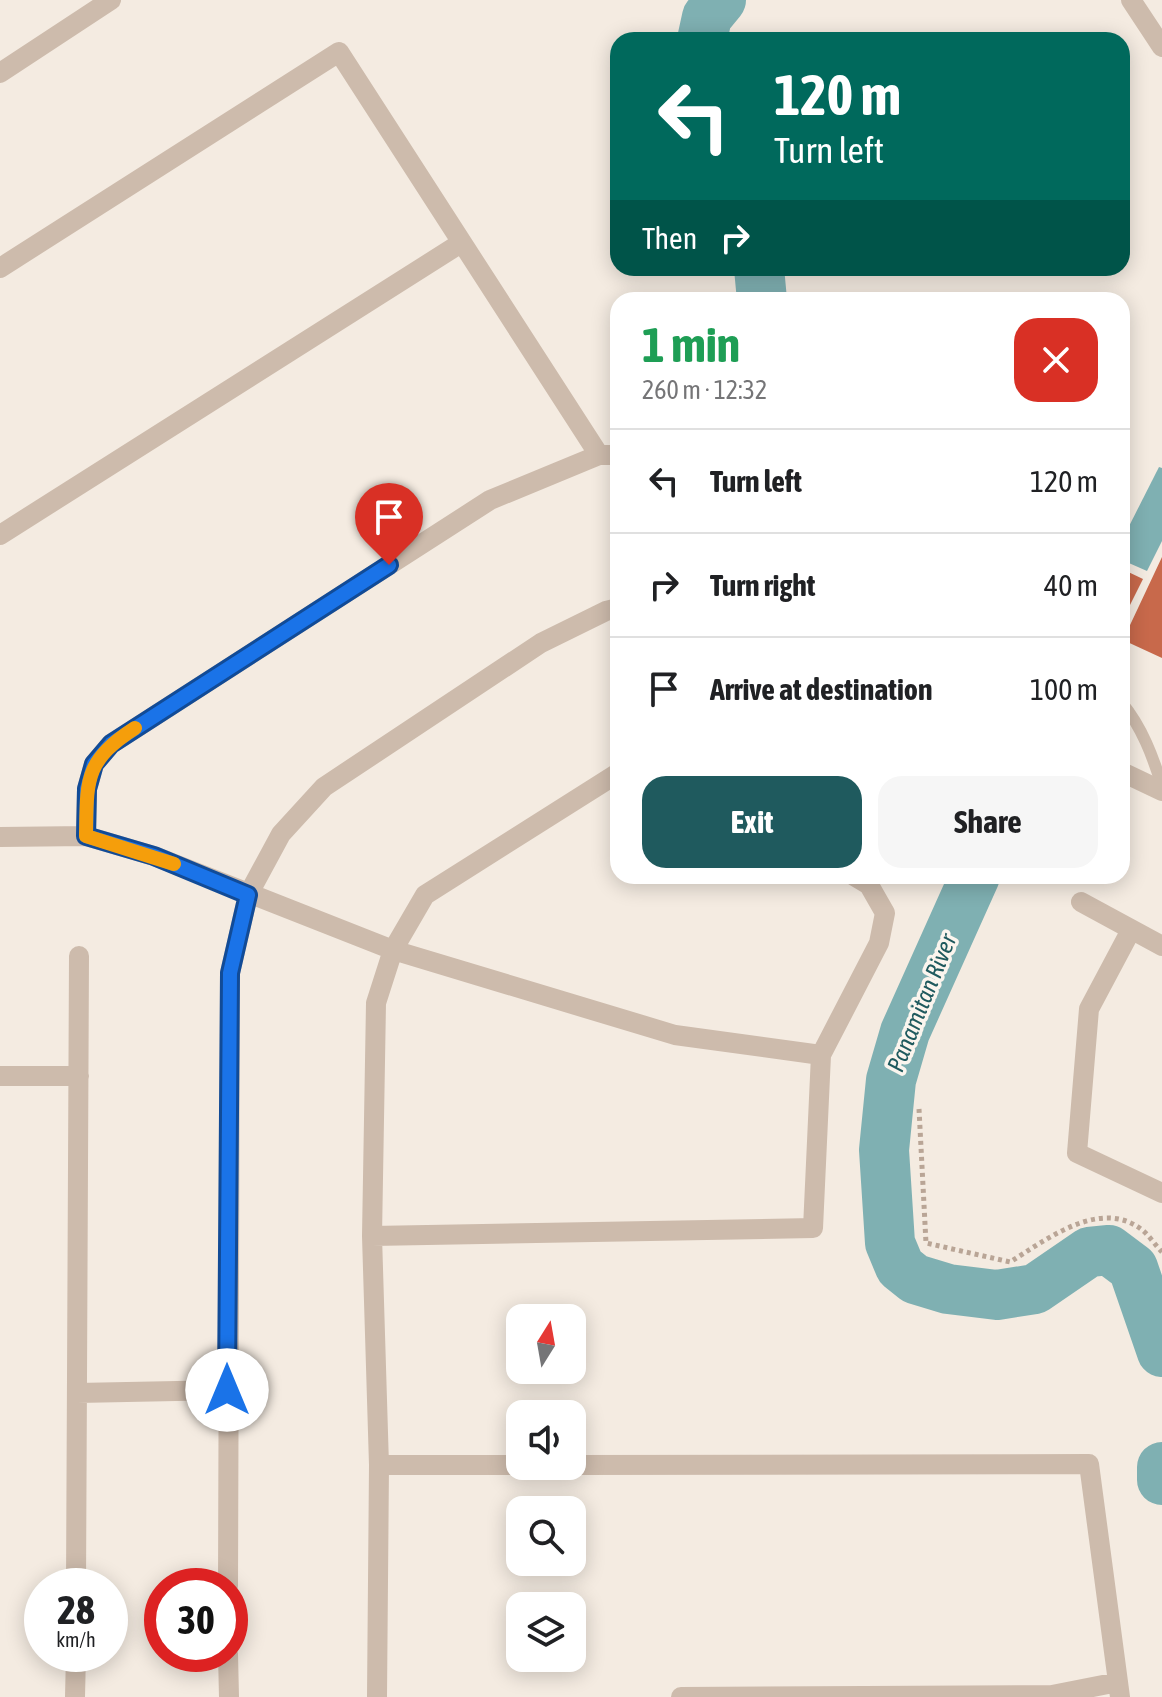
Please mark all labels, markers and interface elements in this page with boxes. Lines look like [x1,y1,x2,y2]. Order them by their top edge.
text: 120 m [774,63,901,127]
icon: left [642,64,746,168]
text: Turn left [774,129,884,171]
icon: right [713,216,757,260]
text: Then [642,221,697,255]
text: 1 min [642,317,740,372]
button: close [1014,318,1098,402]
text: 260 m · 12:32 [642,375,767,405]
icon: left [642,459,686,503]
text: Turn left [710,464,802,498]
text: 120 m [1030,464,1098,498]
pin [355,483,423,565]
icon: arrive [367,495,411,539]
icon: right [642,563,686,607]
text: Turn right [710,568,816,602]
text: 40 m [1044,568,1098,602]
icon: arrive [642,667,686,711]
text: Arrive at destination [710,672,932,706]
text: 100 m [1030,672,1098,706]
button: Exit [642,776,862,868]
button: Share [878,776,1098,868]
water label: Panamitan River [882,929,962,1076]
north arrow [506,1304,586,1384]
map controls [506,1304,586,1672]
position arrow [185,1348,269,1432]
button: sound [506,1400,586,1480]
button: search [506,1496,586,1576]
speed limit sign: 30 [144,1568,248,1672]
text: 28 [57,1587,95,1632]
button: layers [506,1592,586,1672]
text: km/h [56,1628,96,1651]

